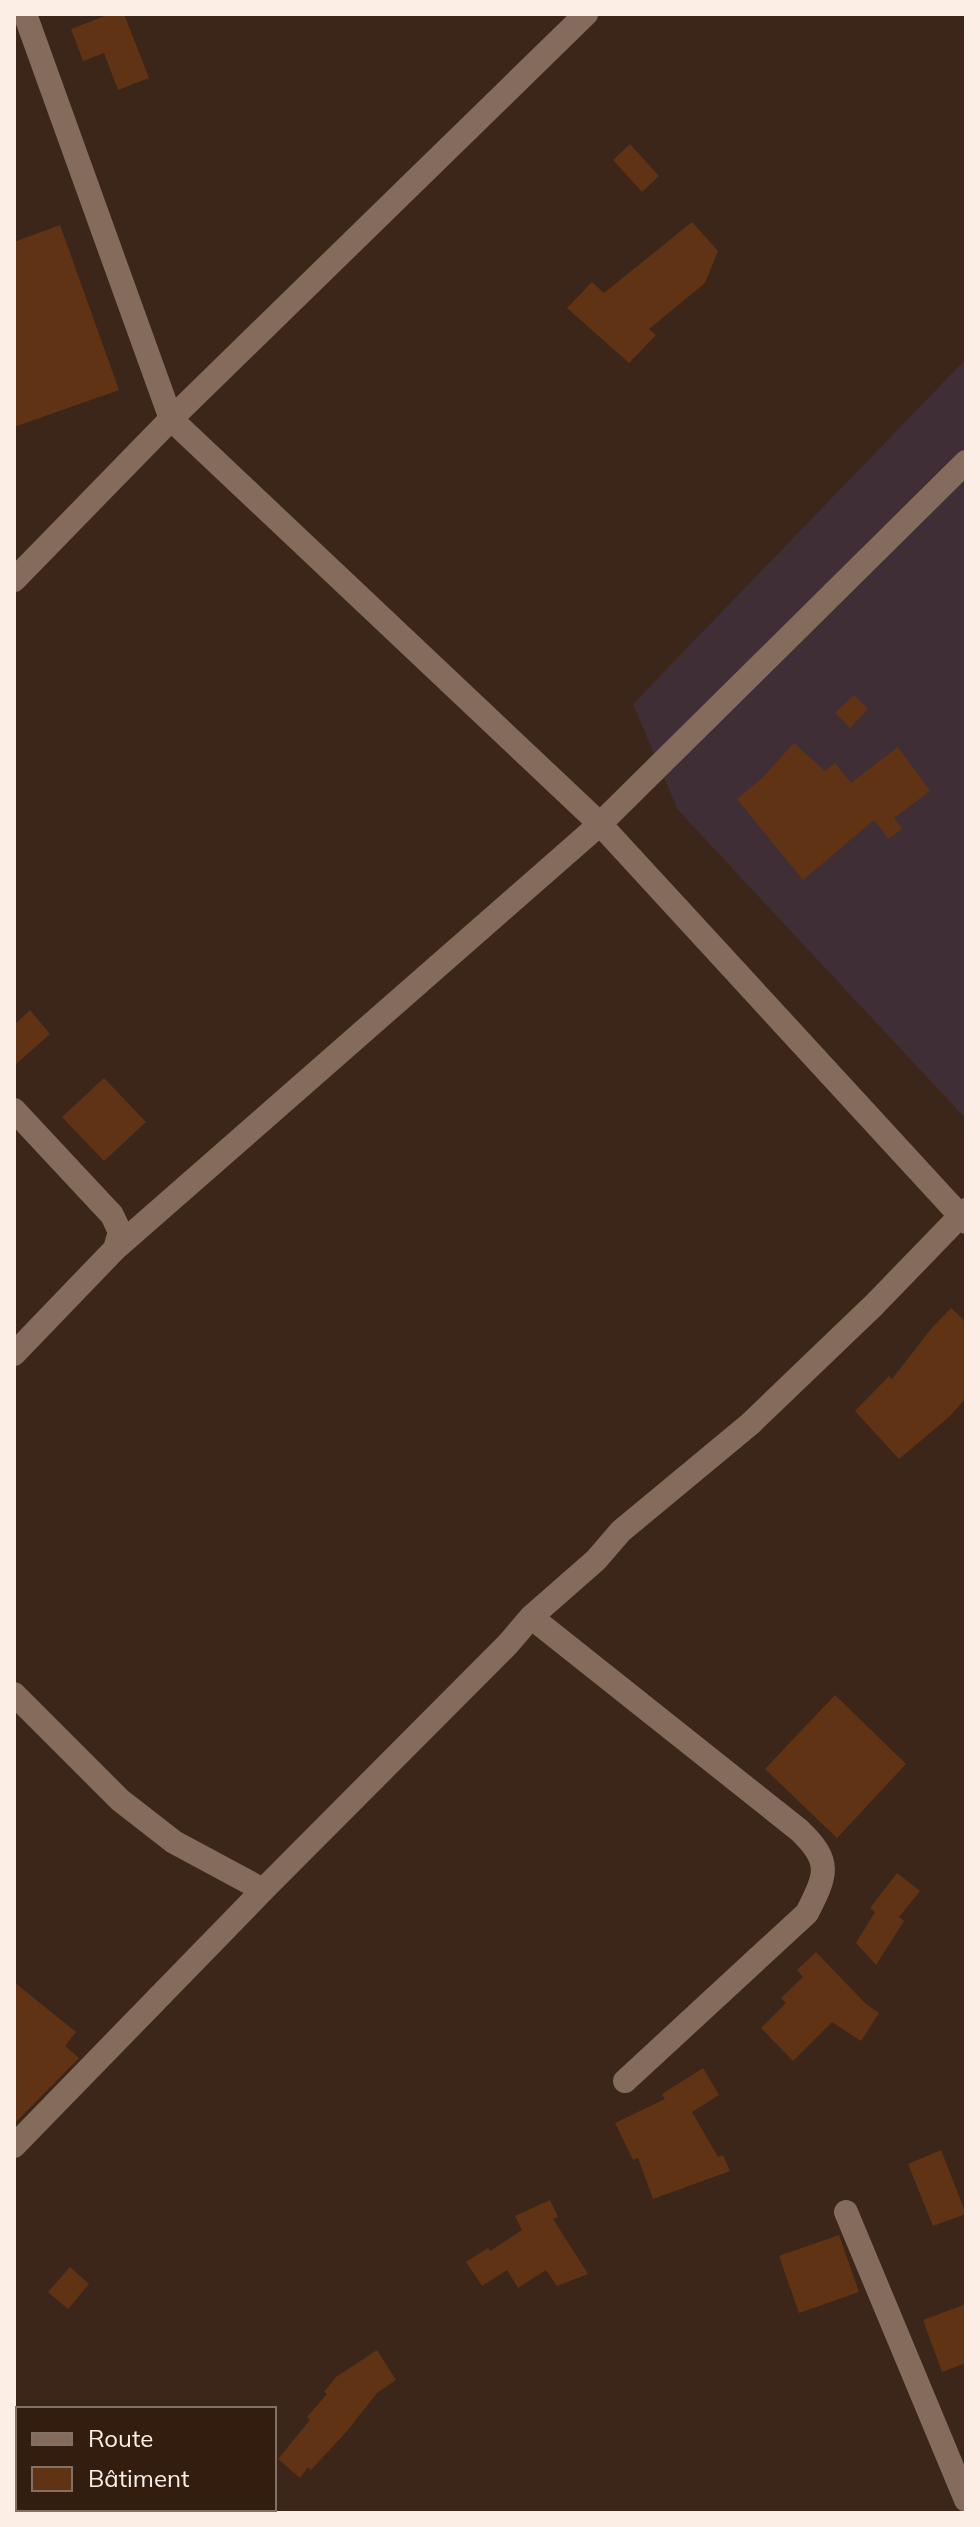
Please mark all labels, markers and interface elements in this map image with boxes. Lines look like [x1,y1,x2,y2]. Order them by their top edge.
legend [16,2407,276,2511]
text: Route [88,2423,153,2453]
text: Bâtiment [88,2463,189,2493]

